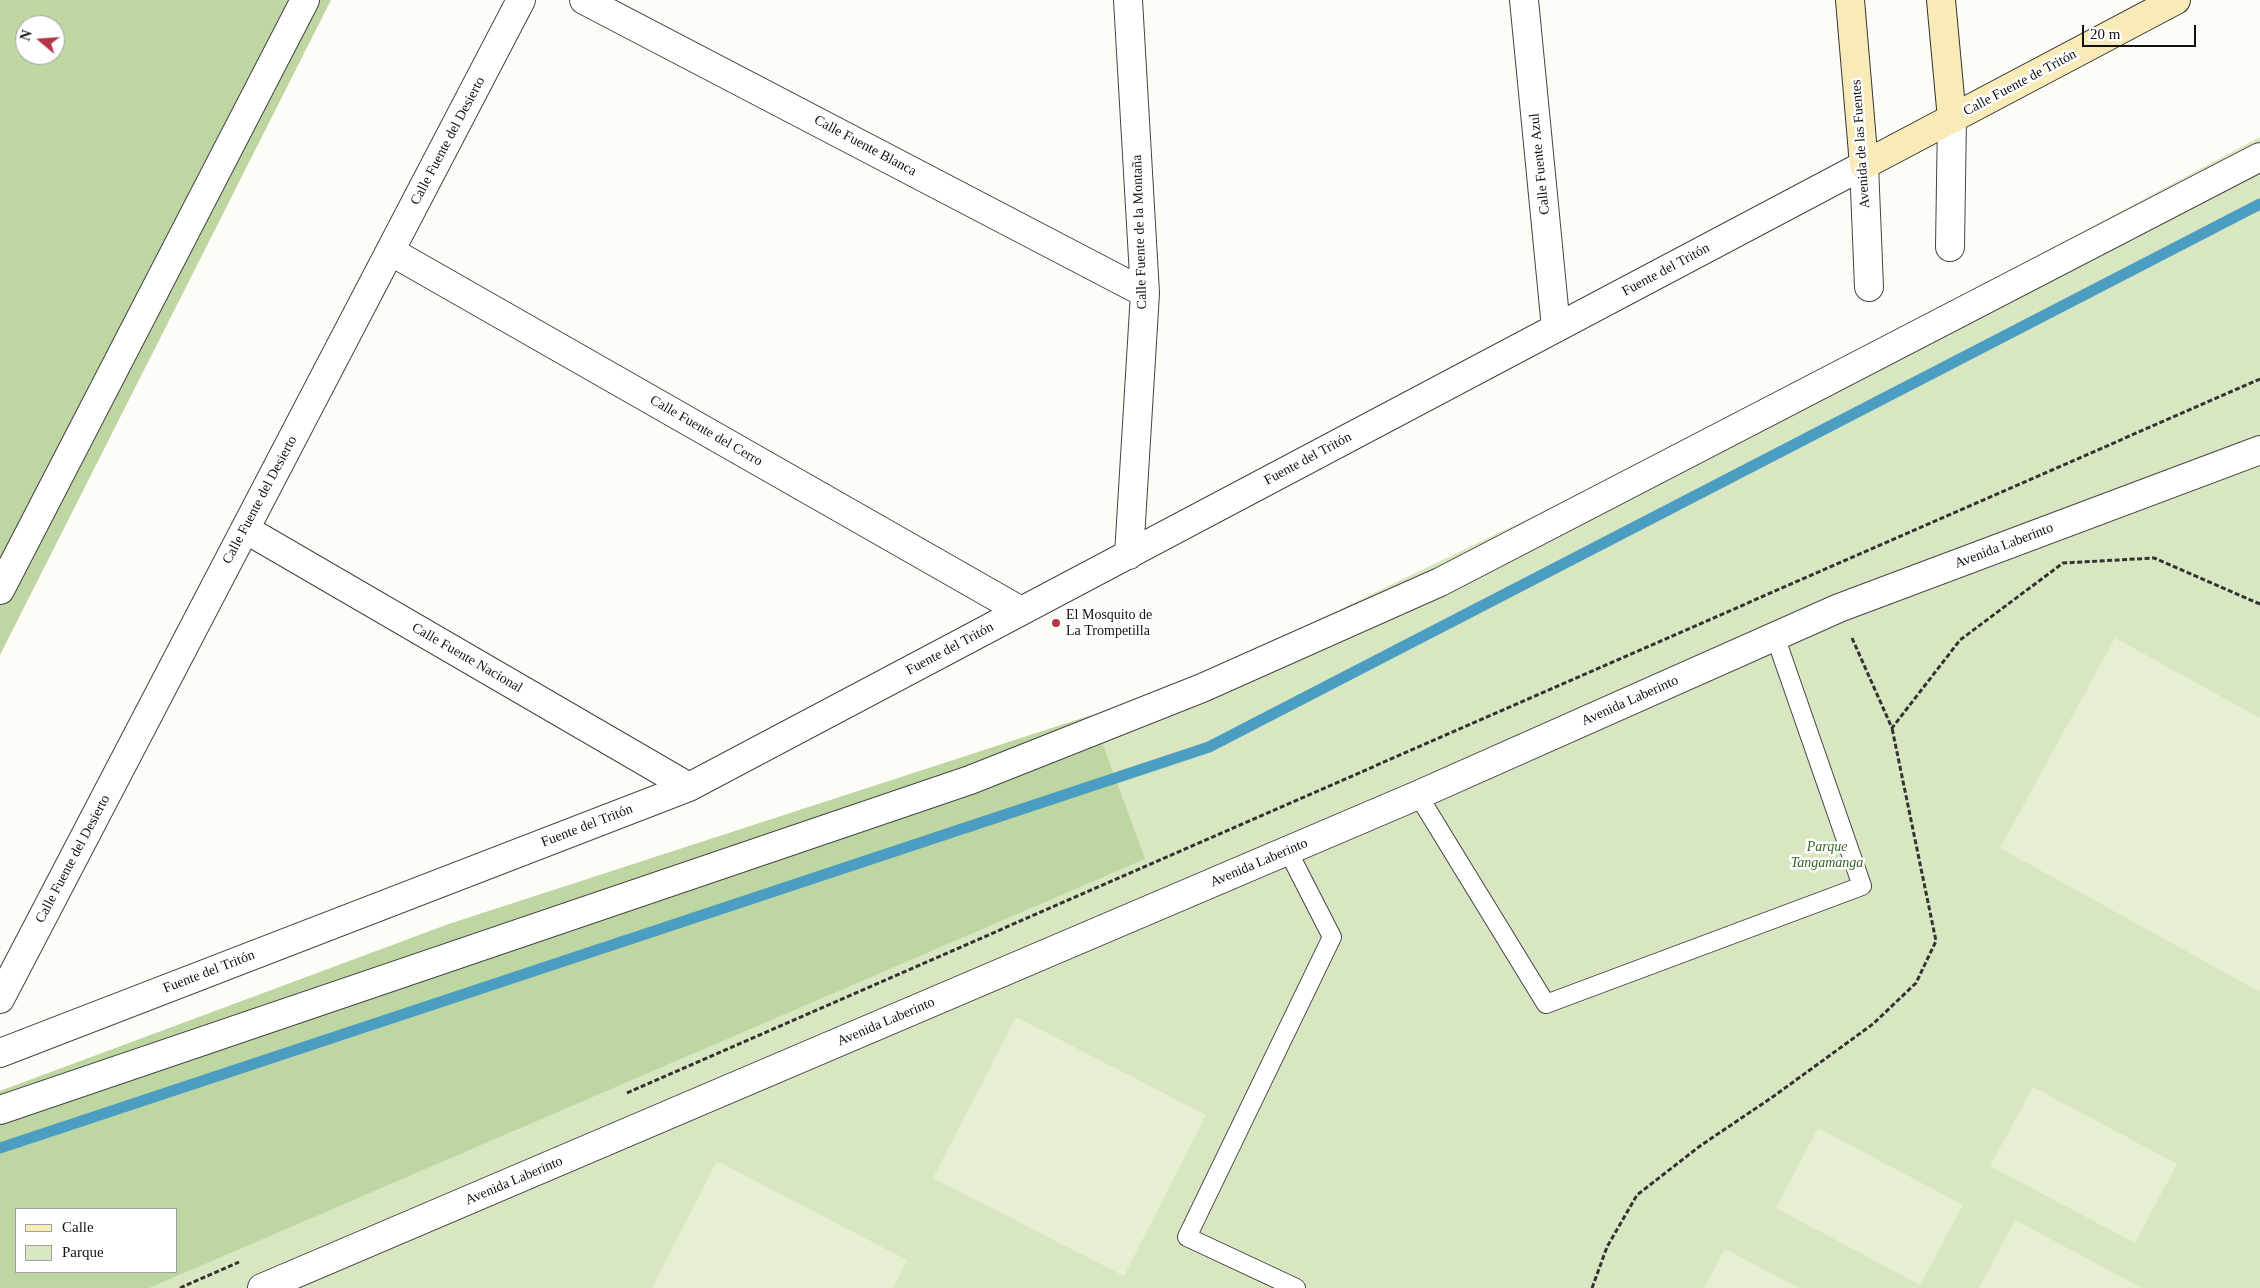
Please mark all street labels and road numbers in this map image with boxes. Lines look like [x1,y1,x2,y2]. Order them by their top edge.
street label: Calle Fuente de Tritón [1960,46,2080,120]
street label: Calle Fuente del Desierto [407,74,489,208]
street label: Avenida de las Fuentes [1848,79,1874,209]
street label: Calle Fuente Blanca [811,112,919,180]
street label: Calle Fuente Azul [1526,112,1554,216]
street label: Calle Fuente de la Montaña [1129,154,1151,310]
street label: Fuente del Tritón [1619,240,1713,300]
street label: Calle Fuente del Cerro [647,392,765,470]
street label: Fuente del Tritón [1261,429,1355,489]
street label: Calle Fuente del Desierto [219,433,301,567]
street label: Avenida Laberinto [1952,519,2056,573]
street label: Calle Fuente Nacional [409,619,525,697]
street label: Fuente del Tritón [903,619,997,679]
street label: Avenida Laberinto [1579,672,1681,730]
street label: Calle Fuente del Desierto [32,792,114,926]
street label: Fuente del Tritón [539,801,635,851]
street label: Avenida Laberinto [1208,835,1310,891]
street label: Fuente del Tritón [161,947,257,997]
street label: Avenida Laberinto [835,994,937,1050]
street label: Avenida Laberinto [463,1153,565,1209]

